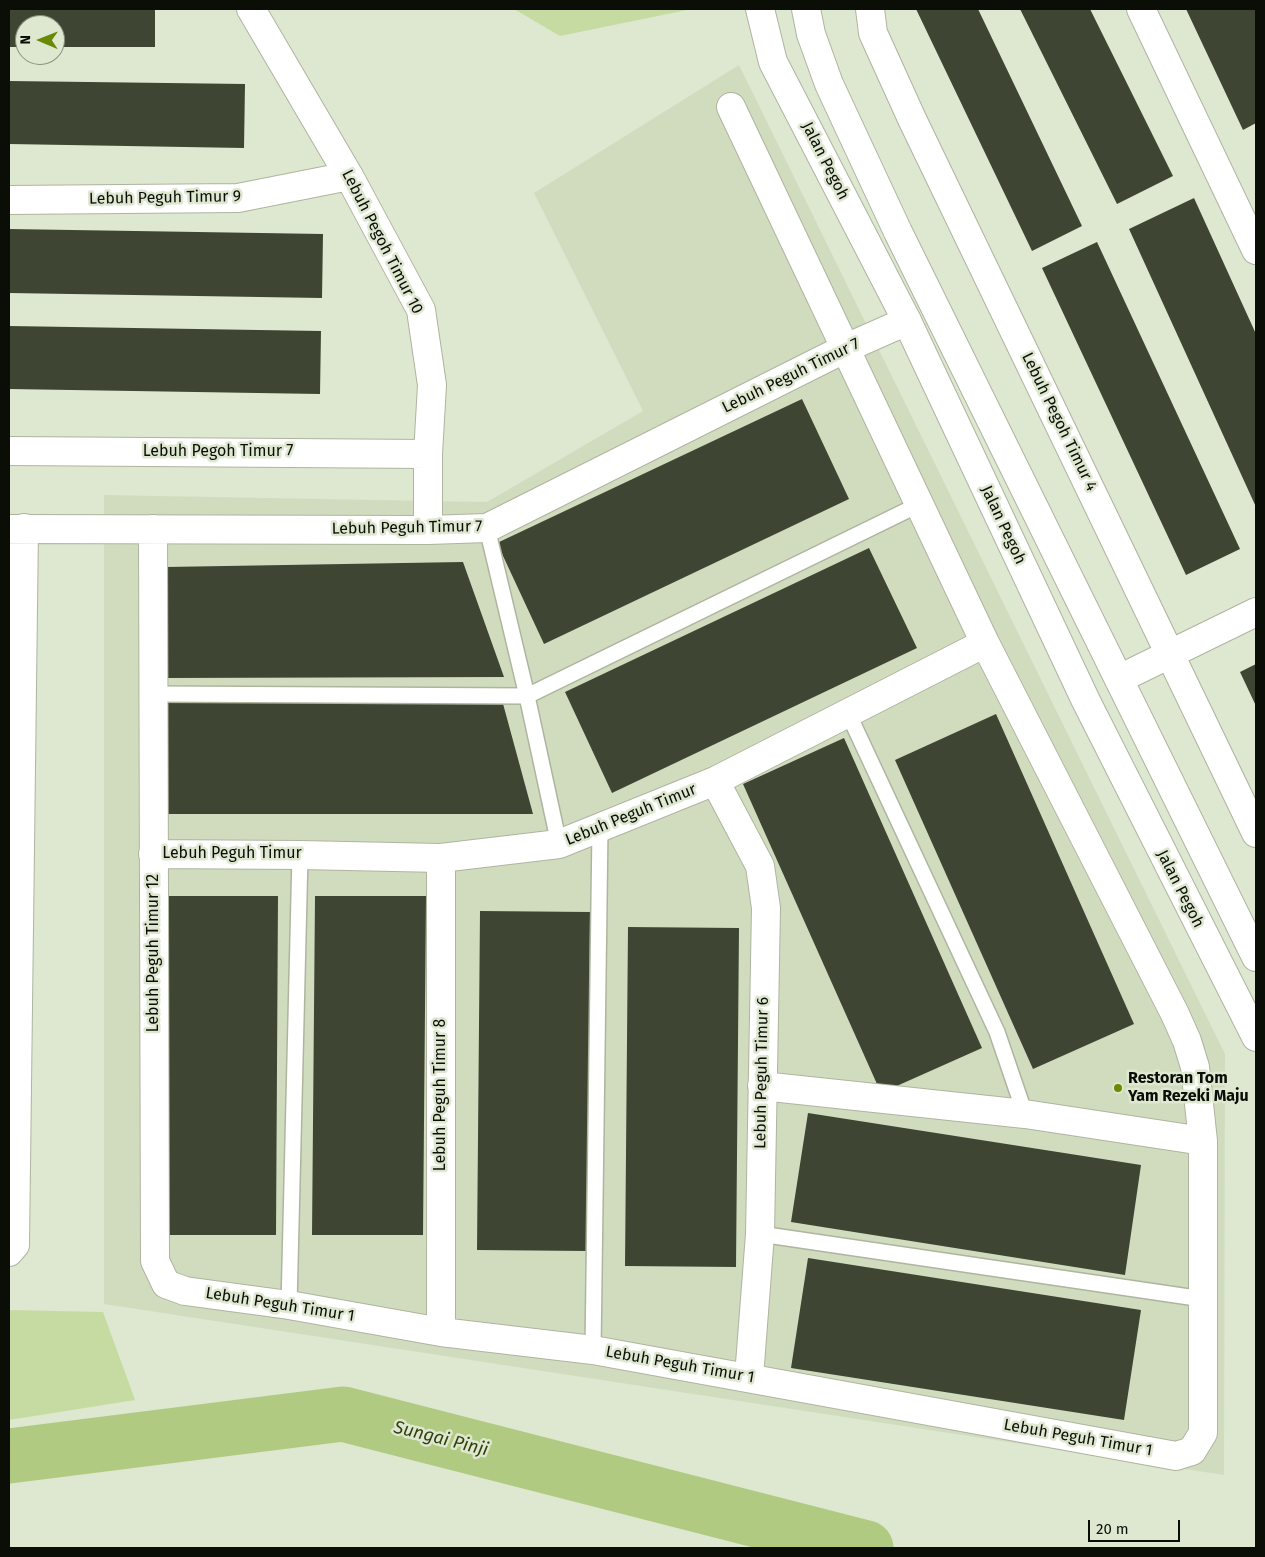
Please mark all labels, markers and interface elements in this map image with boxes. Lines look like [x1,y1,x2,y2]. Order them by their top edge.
north arrow [15,15,65,65]
text: N [17,35,34,45]
street label: Jalan Pegoh [797,119,853,203]
street label: Lebuh Pegoh Timur 10 [337,167,427,317]
street label: Lebuh Peguh Timur 9 [89,187,241,209]
street label: Lebuh Peguh Timur 7 [719,334,863,418]
street label: Lebuh Pegoh Timur 4 [1017,349,1101,495]
street label: Lebuh Pegoh Timur 7 [143,442,293,462]
street label: Jalan Pegoh [976,483,1030,567]
street label: Lebuh Peguh Timur 7 [332,517,482,539]
street label: Lebuh Peguh Timur [563,780,699,850]
street label: Lebuh Peguh Timur [162,844,302,864]
street label: Jalan Pegoh [1152,847,1208,931]
street label: Lebuh Peguh Timur 12 [144,874,164,1032]
street label: Lebuh Peguh Timur 6 [751,997,773,1149]
street label: Lebuh Peguh Timur 8 [431,1019,451,1171]
place label: Restoran Tom Yam Rezeki Maju [1128,1069,1249,1107]
marker: Restoran Tom Yam Rezeki Maju [1112,1082,1124,1094]
street label: Lebuh Peguh Timur 1 [204,1284,356,1326]
street label: Lebuh Peguh Timur 1 [604,1342,756,1388]
street label: Lebuh Peguh Timur 1 [1002,1415,1154,1461]
water label: Sungai Pinji [391,1417,491,1461]
scale bar [1090,1510,1182,1542]
text: 20 m [1096,1520,1129,1538]

